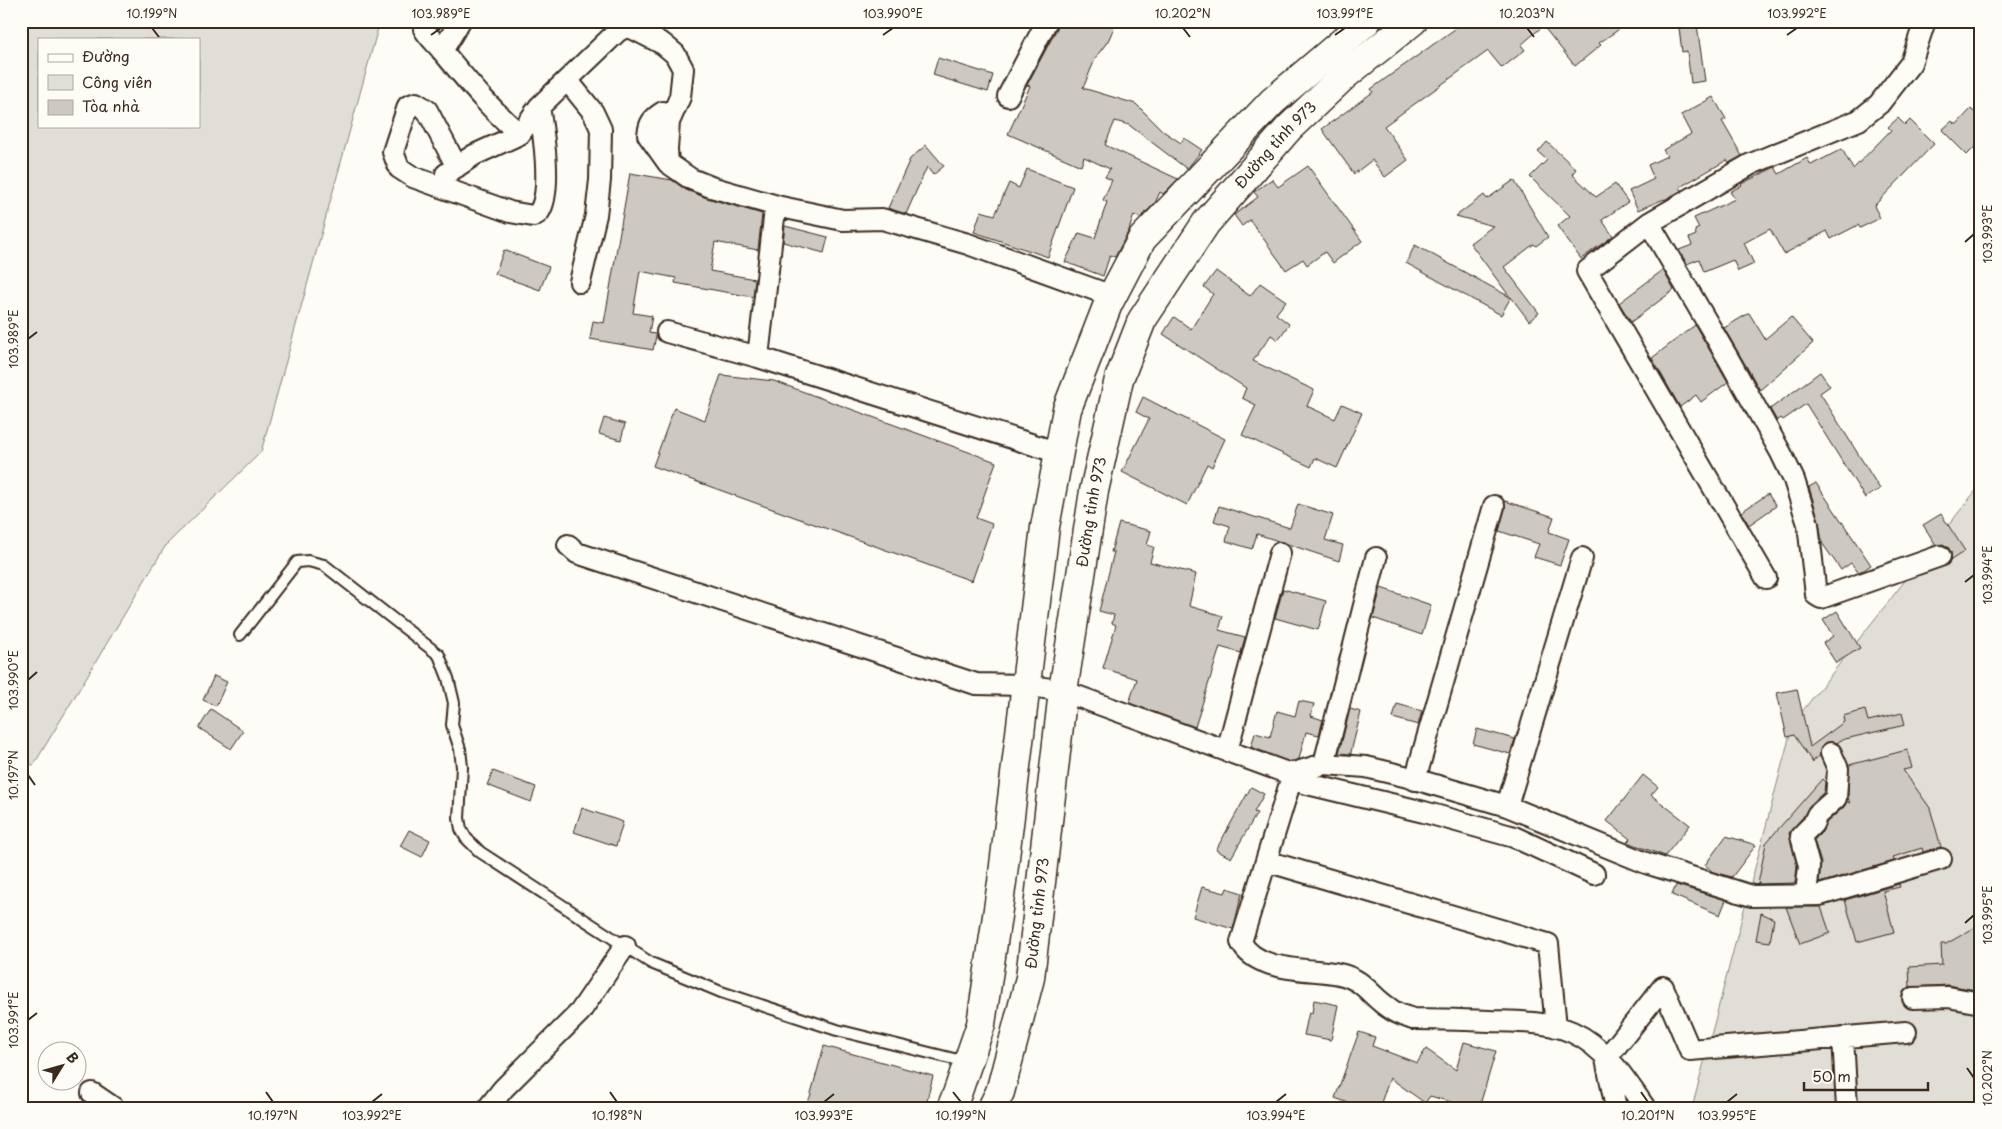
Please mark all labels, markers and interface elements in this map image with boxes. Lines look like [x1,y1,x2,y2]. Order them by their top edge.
text: 10.199°N [126,4,178,22]
text: 103.989°E [411,4,471,22]
text: 103.990°E [863,4,923,22]
text: 10.202°N [1155,4,1211,22]
text: 103.991°E [1317,4,1373,22]
text: 10.203°N [1499,4,1555,22]
text: 103.992°E [1767,4,1827,22]
legend [38,38,200,128]
text: Đường [82,44,130,67]
text: Công viên [82,70,152,93]
text: Tòa nhà [82,94,140,117]
street label: Đường tỉnh 973 [1228,95,1321,193]
text: 103.993°E [1978,205,1996,263]
text: 103.989°E [4,309,22,369]
street label: Đường tỉnh 973 [1069,454,1111,569]
text: 103.994°E [1978,545,1996,605]
text: 103.990°E [4,650,22,710]
text: 10.197°N [4,750,22,800]
street label: Đường tỉnh 973 [1018,856,1054,970]
text: 103.995°E [1978,885,1996,945]
text: 103.991°E [4,992,22,1048]
north arrow [38,1042,88,1092]
text: B [62,1048,84,1068]
text: 10.202°N [1978,1050,1996,1106]
scale bar [1804,1059,1928,1091]
text: 50 m [1812,1064,1851,1087]
text: 10.197°N [248,1106,298,1124]
text: 103.992°E [342,1106,402,1124]
text: 10.198°N [592,1106,642,1124]
text: 103.993°E [795,1106,853,1124]
text: 10.199°N [935,1106,987,1124]
text: 103.994°E [1246,1106,1306,1124]
text: 10.201°N [1621,1106,1675,1124]
text: 103.995°E [1697,1106,1757,1124]

